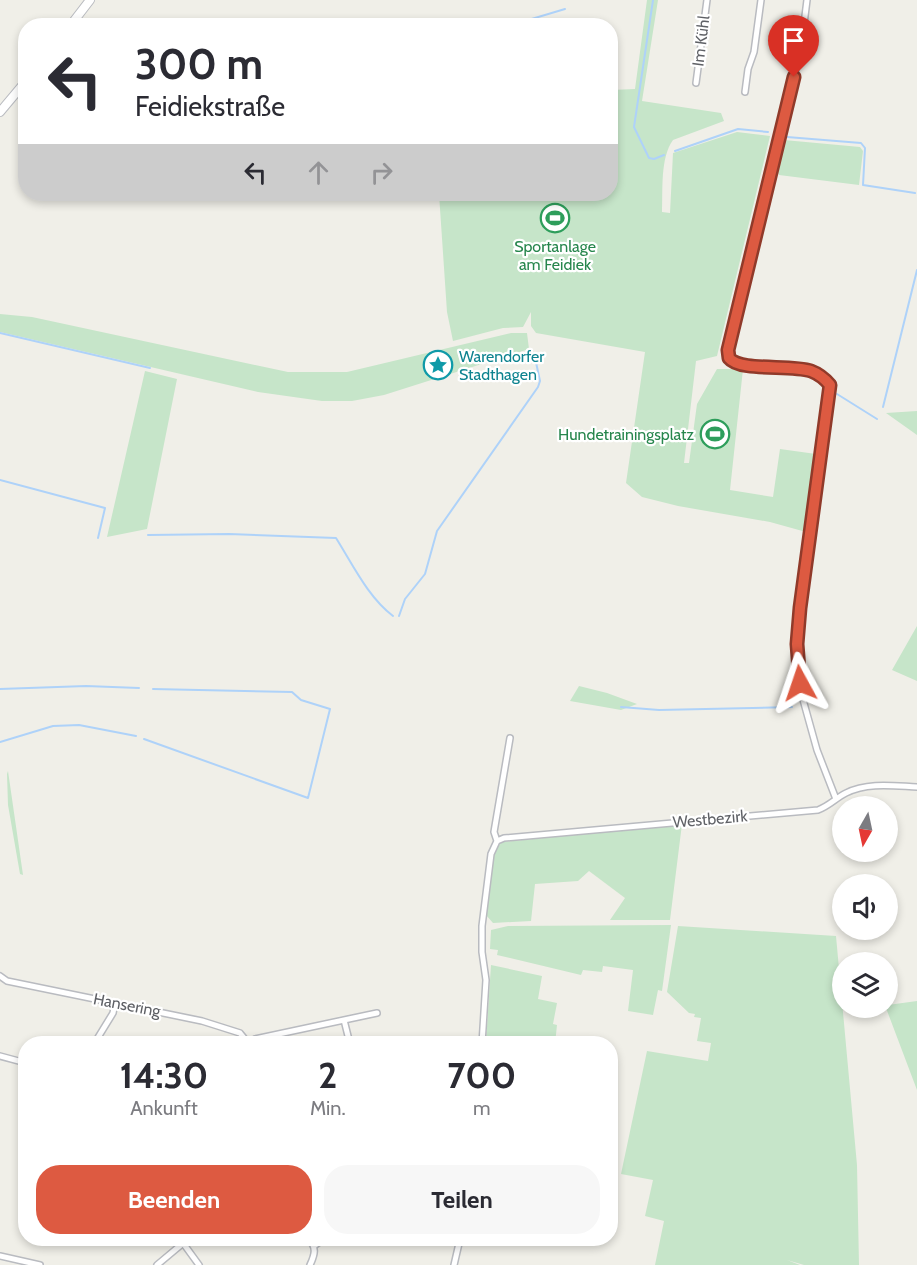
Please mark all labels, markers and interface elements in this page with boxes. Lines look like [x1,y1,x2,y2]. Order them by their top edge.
street label: Im Kühl [688,14,714,68]
pin [768,15,819,77]
icon: arrive [777,24,810,57]
text: 300 m [135,38,263,90]
icon: left [36,42,114,120]
text: Feidiekstraße [135,90,285,123]
icon: left [239,156,272,189]
icon: ahead [302,156,335,189]
icon: right [365,156,398,189]
sports icon: Sportanlage am Feidiek [539,202,571,234]
place label: Sportanlage am Feidiek [514,237,596,274]
place label: Warendorfer Stadthagen [459,347,545,384]
place icon: Warendorfer Stadthagen [422,349,454,381]
sports icon: Hundetrainingsplatz [699,418,731,450]
place label: Hundetrainingsplatz [558,425,694,444]
position arrow [768,651,832,715]
north arrow [832,796,898,862]
map controls [832,796,898,1018]
street label: Westbezirk [672,806,749,832]
button: sound [832,874,898,940]
button: layers [832,952,898,1018]
street label: Hansering [92,989,163,1021]
text: 14:30 [120,1053,208,1097]
text: 2 [318,1053,337,1097]
text: 700 [447,1053,516,1097]
text: Ankunft [130,1096,198,1120]
text: Min. [310,1096,346,1120]
text: m [473,1096,491,1120]
button: Beenden [36,1165,312,1234]
button: Teilen [324,1165,600,1234]

